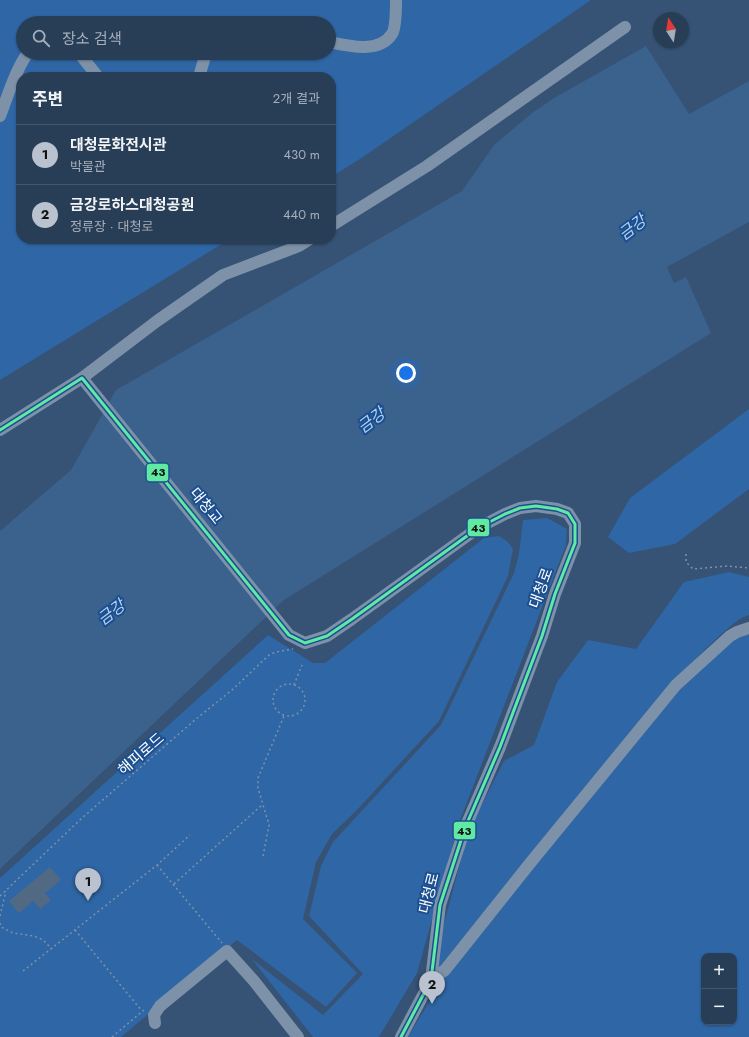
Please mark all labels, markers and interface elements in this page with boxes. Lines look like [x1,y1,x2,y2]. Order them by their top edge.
north arrow [653,12,689,48]
search box [16,16,336,60]
icon: search [30,27,52,49]
text: 장소 검색 [62,28,122,50]
text: 주변 [32,87,63,111]
text: 2개 결과 [273,89,320,108]
text: 대청문화전시관 [70,134,167,156]
text: 1 [42,145,48,164]
text: 430 m [283,145,320,164]
text: 박물관 [70,157,106,176]
text: 금강로하스대청공원 [70,194,194,216]
text: 2 [41,205,49,224]
text: 440 m [283,205,320,224]
water label: 금강 [614,208,653,245]
text: 정류장 · 대청로 [70,217,153,236]
your location [396,363,416,383]
water label: 금강 [353,401,392,438]
line badge: 43 [146,463,169,482]
text: 43 [151,464,165,480]
street label: 대청교 [184,483,228,529]
line badge: 43 [467,518,490,537]
text: 43 [471,520,485,536]
street label: 대청로 [524,565,558,611]
water label: 금강 [93,593,132,630]
street label: 해피로드 [113,727,169,780]
line badge: 43 [453,821,476,840]
text: 43 [457,823,471,839]
pin: 1 [75,868,101,901]
street label: 대청로 [413,870,445,916]
map controls [701,953,737,1025]
button: + [701,953,737,989]
pin: 2 [419,971,445,1004]
button: − [701,989,737,1025]

